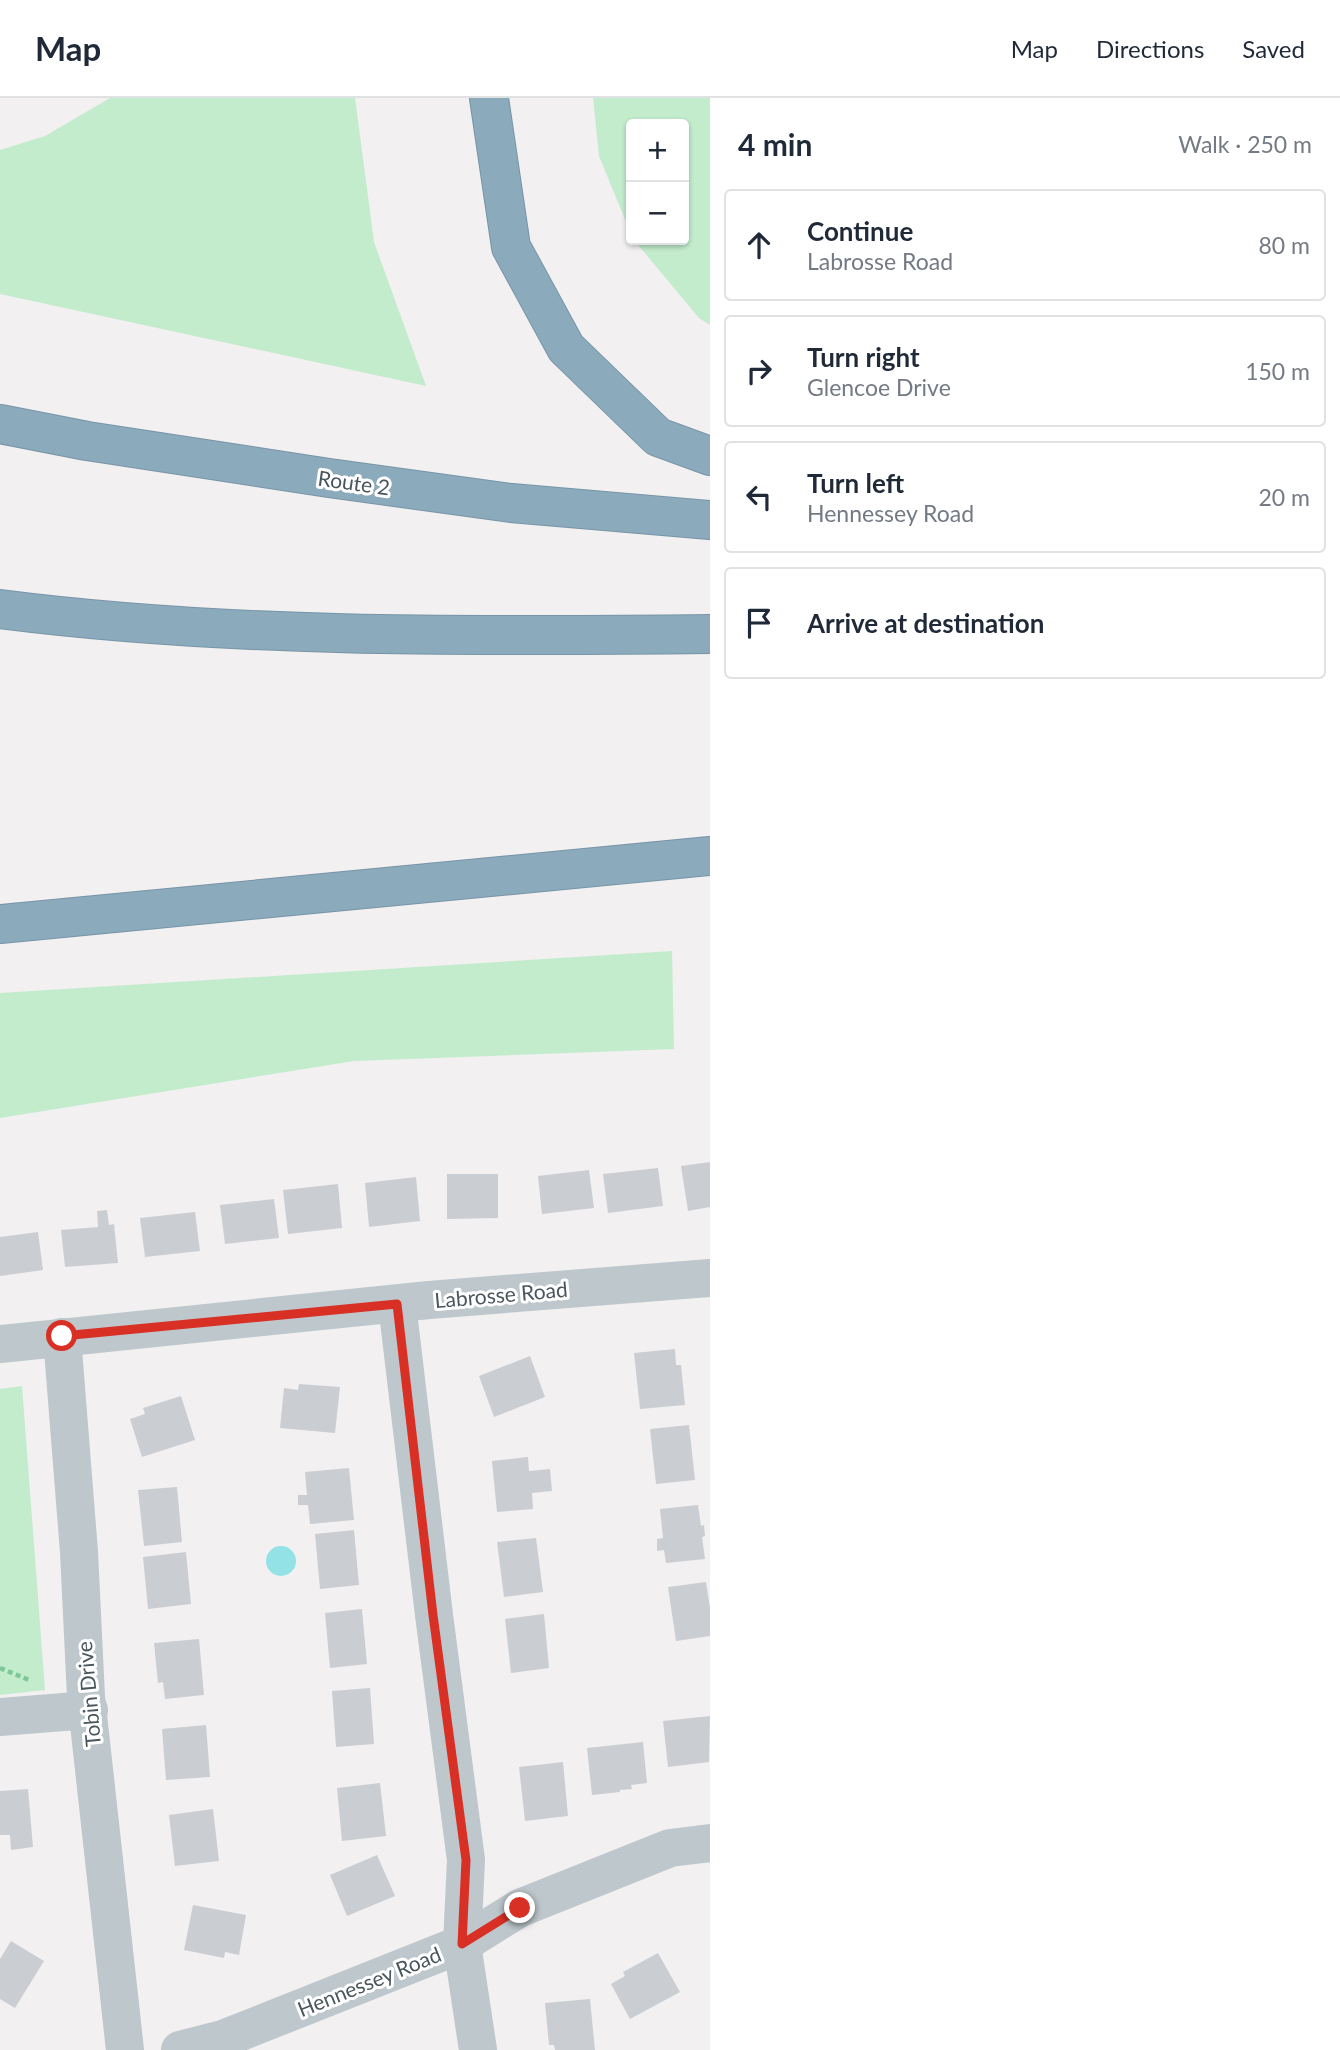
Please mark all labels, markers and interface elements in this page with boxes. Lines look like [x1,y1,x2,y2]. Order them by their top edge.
text: Map [35,28,101,68]
text: Map [1011,34,1058,63]
text: Directions [1096,34,1204,63]
text: Saved [1242,34,1305,63]
map controls [626,119,689,245]
button: + [626,119,689,182]
text: 4 min [738,126,812,162]
text: Walk · 250 m [1178,130,1312,158]
button: − [626,182,689,245]
text: Continue [807,215,913,247]
icon: ahead [740,226,778,264]
text: 80 m [1259,231,1310,259]
text: Labrosse Road [807,247,953,275]
text: Turn right [807,341,920,373]
icon: right [740,352,778,390]
text: 150 m [1245,357,1310,385]
text: Glencoe Drive [807,373,951,401]
street label: Route 2 [317,465,391,499]
text: Turn left [807,467,904,499]
icon: left [740,478,778,516]
text: 20 m [1259,483,1310,511]
text: Hennessey Road [807,499,974,527]
icon: arrive [740,604,778,642]
text: Arrive at destination [807,607,1044,639]
street label: Labrosse Road [433,1276,569,1312]
route start [46,1320,77,1351]
street label: Tobin Drive [71,1640,105,1748]
route end [504,1892,535,1923]
street label: Hennessey Road [294,1941,444,2021]

